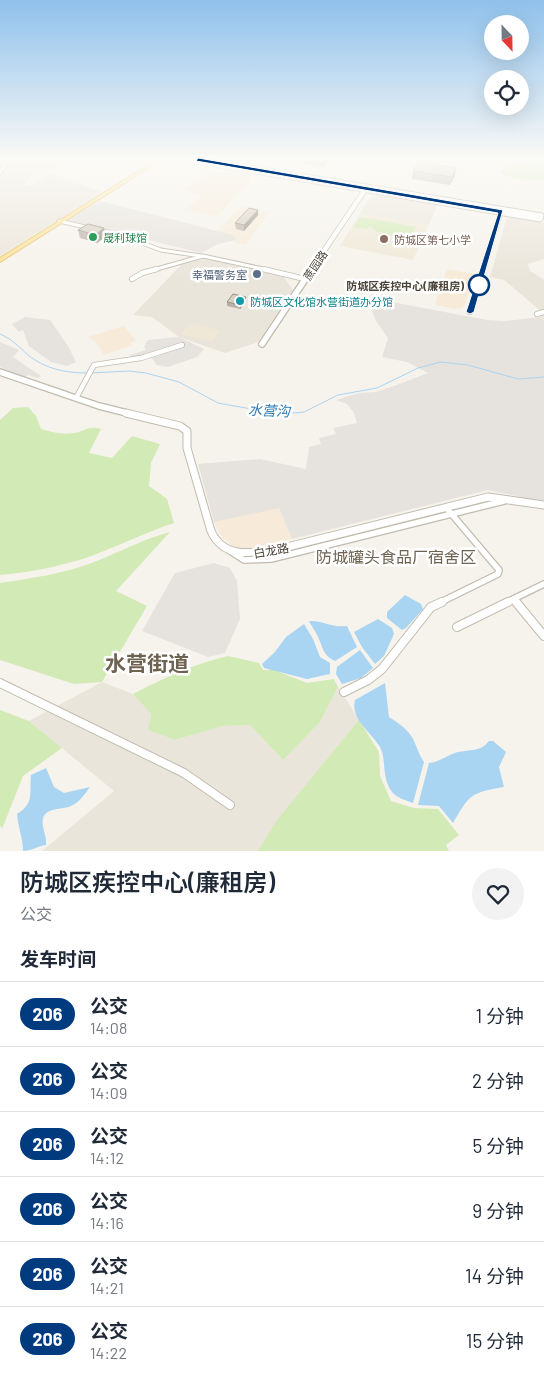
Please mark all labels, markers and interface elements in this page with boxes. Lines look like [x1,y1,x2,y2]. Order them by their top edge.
north arrow [484,15,529,60]
map controls [484,15,529,115]
button: locate [484,70,529,115]
marker: 晟利球馆 [87,231,99,243]
place label: 晟利球馆 [103,231,147,244]
marker: 防城区第七小学 [378,233,390,245]
place label: 防城区第七小学 [394,233,471,246]
street label: 蔗园路 [300,248,330,282]
place label: 幸福警务室 [192,268,247,281]
marker: 幸福警务室 [251,268,263,280]
marker: 防城区疾控中心(廉租房) [468,274,490,296]
place label: 防城区疾控中心(廉租房) [346,279,464,292]
marker: 防城区文化馆水营街道办分馆 [234,295,246,307]
place label: 防城区文化馆水营街道办分馆 [250,295,393,308]
water label: 水营沟 [248,400,292,420]
street label: 白龙路 [252,540,290,560]
district label: 防城罐头食品厂宿舍区 [316,547,476,566]
district label: 水营街道 [105,650,189,675]
text: 防城区疾控中心(廉租房) [20,867,275,896]
button: heart [472,868,524,920]
text: 公交 [20,904,52,923]
text: 发车时间 [20,947,96,970]
text: 公交 [90,994,128,1017]
text: 206 [32,1003,63,1025]
text: 1 分钟 [476,1004,524,1027]
text: 14:08 [90,1018,127,1037]
text: 公交 [90,1059,128,1082]
text: 206 [32,1068,63,1090]
text: 2 分钟 [472,1069,524,1092]
text: 14:09 [90,1083,127,1102]
text: 公交 [90,1124,128,1147]
text: 206 [32,1133,63,1155]
text: 5 分钟 [472,1134,524,1157]
text: 14:12 [90,1148,124,1167]
text: 公交 [90,1189,128,1212]
text: 206 [32,1198,63,1220]
text: 9 分钟 [472,1199,524,1222]
text: 14:16 [90,1213,124,1232]
text: 公交 [90,1254,128,1277]
text: 206 [32,1263,63,1285]
text: 14 分钟 [465,1264,524,1287]
text: 14:21 [90,1278,124,1297]
text: 公交 [90,1319,128,1342]
text: 206 [32,1328,63,1350]
text: 15 分钟 [466,1329,524,1352]
text: 14:22 [90,1343,127,1362]

